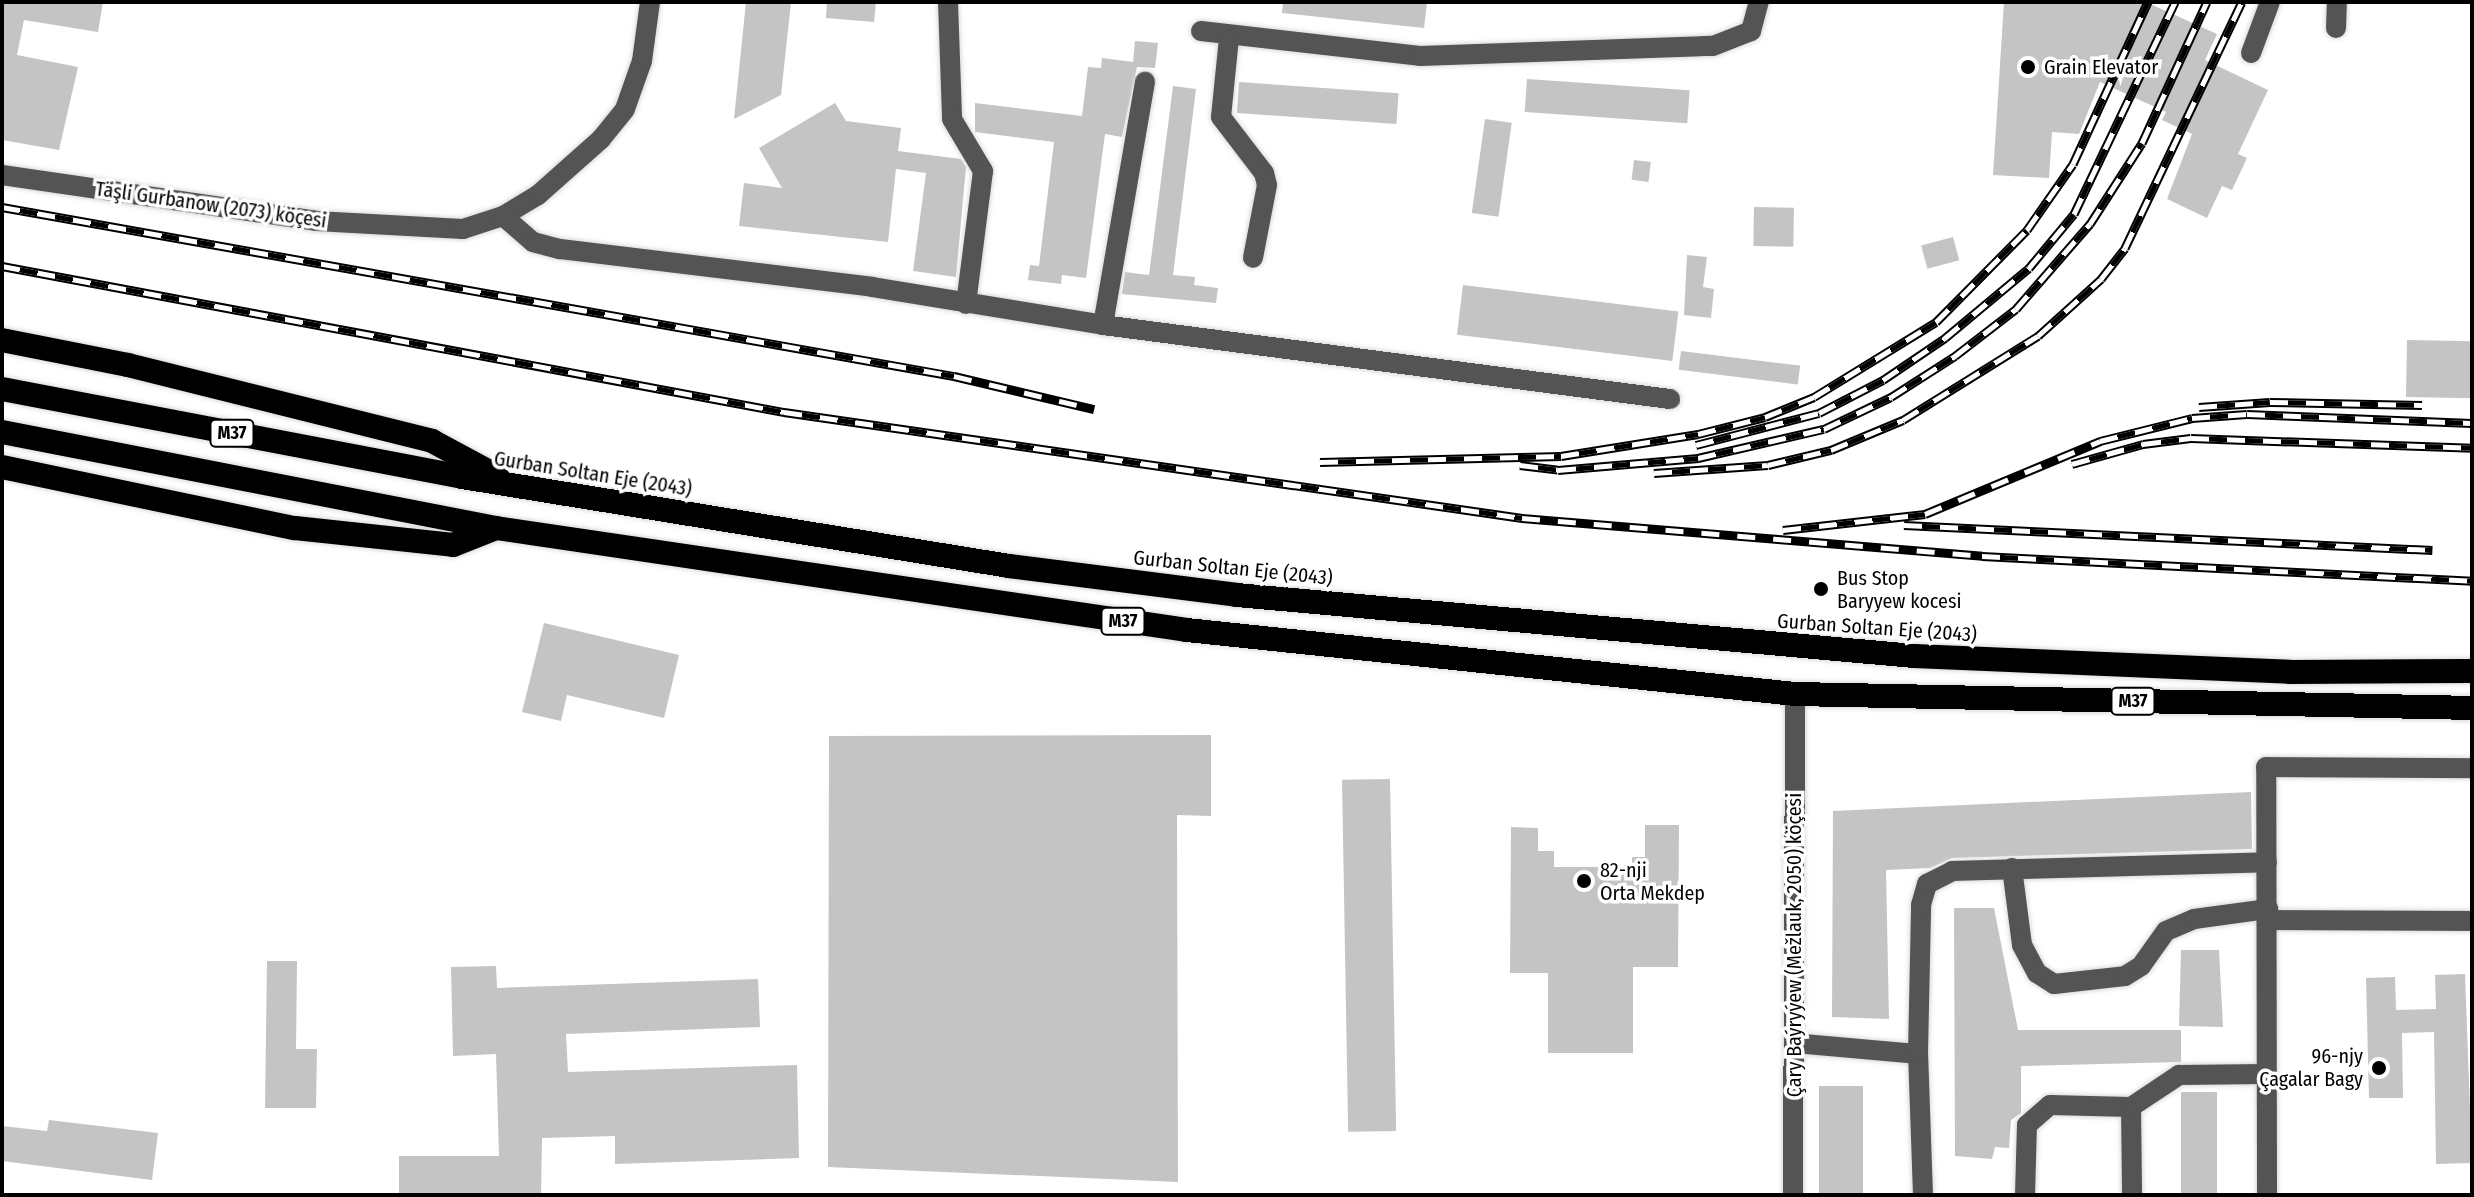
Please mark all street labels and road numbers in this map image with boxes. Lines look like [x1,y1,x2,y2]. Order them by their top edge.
street label: Täşli Gurbanow (2073) köçesi [94,177,328,233]
road number: M37 [208,419,256,447]
street label: Gurban Soltan Eje (2043) [492,447,694,501]
street label: Gurban Soltan Eje (2043) [1132,546,1334,590]
road number: M37 [1099,607,1147,635]
street label: Gurban Soltan Eje (2043) [1776,609,1978,647]
road number: M37 [2109,687,2157,715]
street label: Çary Baýryýew (Mežlauk, 2050) köçesi [1782,793,1806,1097]

